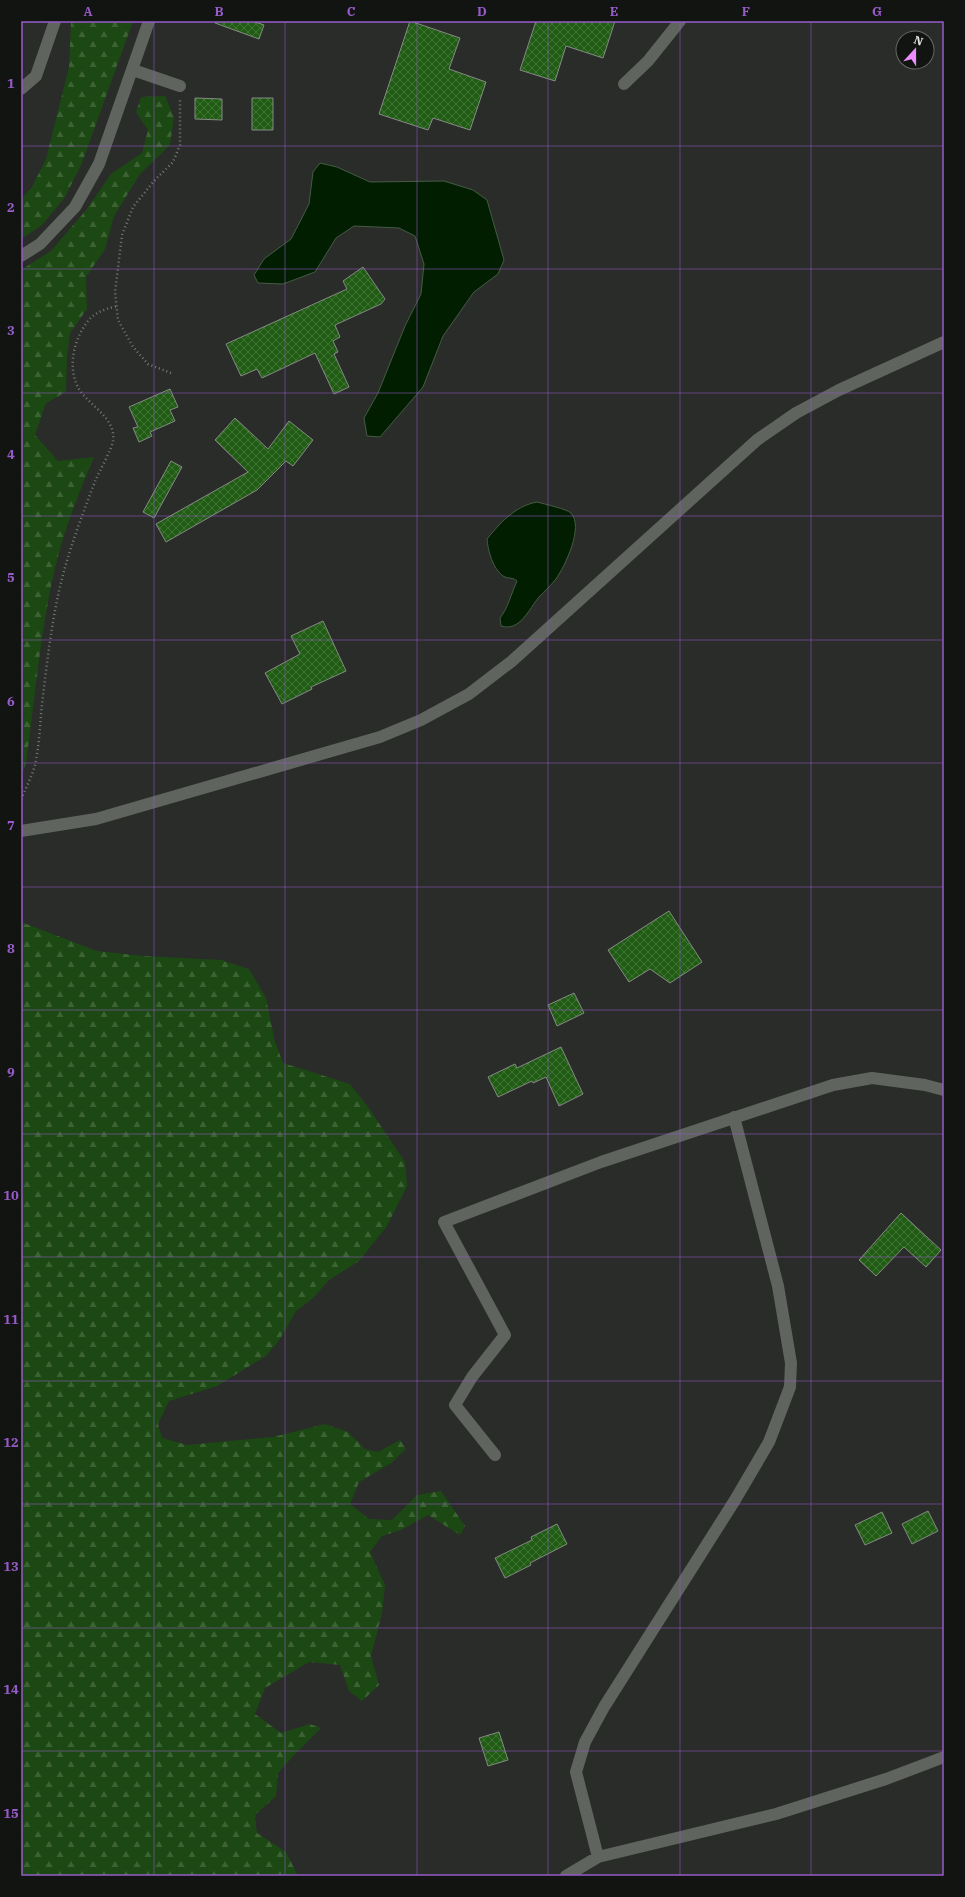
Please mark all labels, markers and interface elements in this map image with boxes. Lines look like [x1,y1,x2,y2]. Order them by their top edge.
text: A [83,3,93,20]
text: B [214,3,224,20]
text: C [347,3,356,20]
text: D [477,3,487,20]
text: E [610,3,618,20]
text: F [742,3,750,20]
text: G [872,3,882,20]
north arrow [895,30,935,70]
text: N [912,33,925,49]
text: 1 [7,75,15,92]
text: 2 [7,199,15,216]
text: 3 [7,322,15,339]
text: 4 [7,446,15,463]
text: 5 [7,569,15,586]
text: 6 [7,693,15,710]
text: 7 [7,817,15,834]
text: 8 [7,940,15,957]
text: 9 [7,1064,15,1081]
text: 10 [3,1187,19,1204]
text: 11 [3,1311,19,1328]
text: 12 [3,1434,19,1451]
text: 13 [3,1558,19,1575]
text: 14 [3,1681,19,1698]
text: 15 [3,1805,19,1822]

